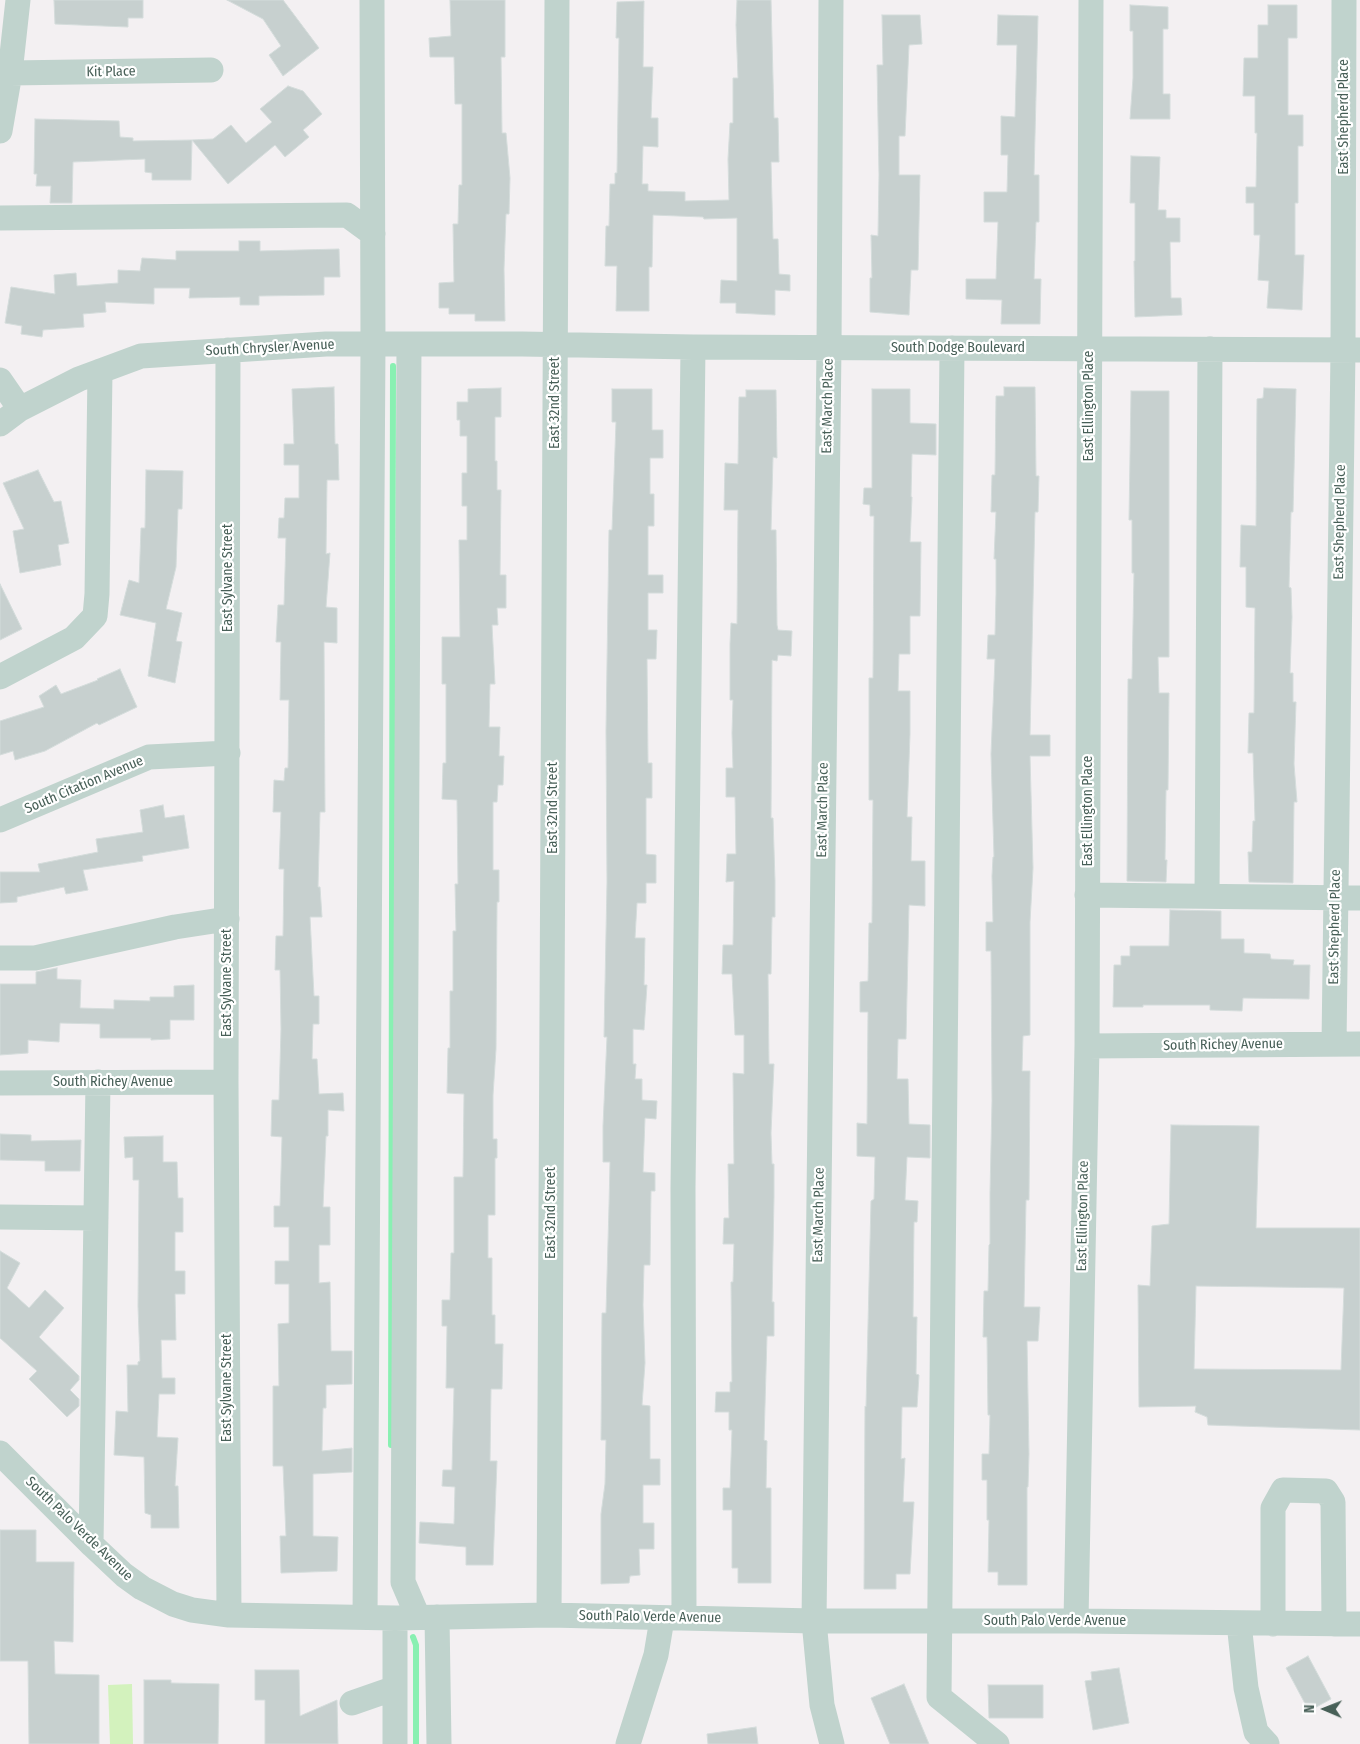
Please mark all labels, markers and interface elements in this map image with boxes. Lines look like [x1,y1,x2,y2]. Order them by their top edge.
street label: East Shepherd Place [1336,59,1352,175]
street label: Kit Place [86,63,136,81]
street label: South Chrysler Avenue [205,336,335,360]
street label: South Dodge Boulevard [891,340,1025,356]
street label: East Ellington Place [1081,350,1097,462]
street label: East 32nd Street [547,357,563,449]
street label: East March Place [819,358,837,454]
street label: East Shepherd Place [1331,464,1349,580]
street label: East Sylvane Street [220,524,236,632]
street label: South Citation Avenue [22,752,146,818]
street label: East Ellington Place [1080,755,1096,867]
street label: East 32nd Street [545,762,561,854]
street label: East March Place [814,762,832,858]
street label: East Shepherd Place [1326,869,1344,985]
street label: East Sylvane Street [219,929,235,1037]
street label: South Richey Avenue [1163,1036,1283,1054]
street label: South Richey Avenue [53,1074,173,1090]
street label: East Ellington Place [1074,1160,1092,1272]
street label: East 32nd Street [543,1167,559,1259]
street label: East March Place [810,1167,828,1263]
street label: East Sylvane Street [219,1334,235,1442]
street label: South Palo Verde Avenue [22,1473,136,1585]
street label: South Palo Verde Avenue [579,1607,721,1627]
street label: South Palo Verde Avenue [984,1613,1126,1629]
north arrow [1300,1684,1350,1734]
text: N [1301,1704,1318,1713]

